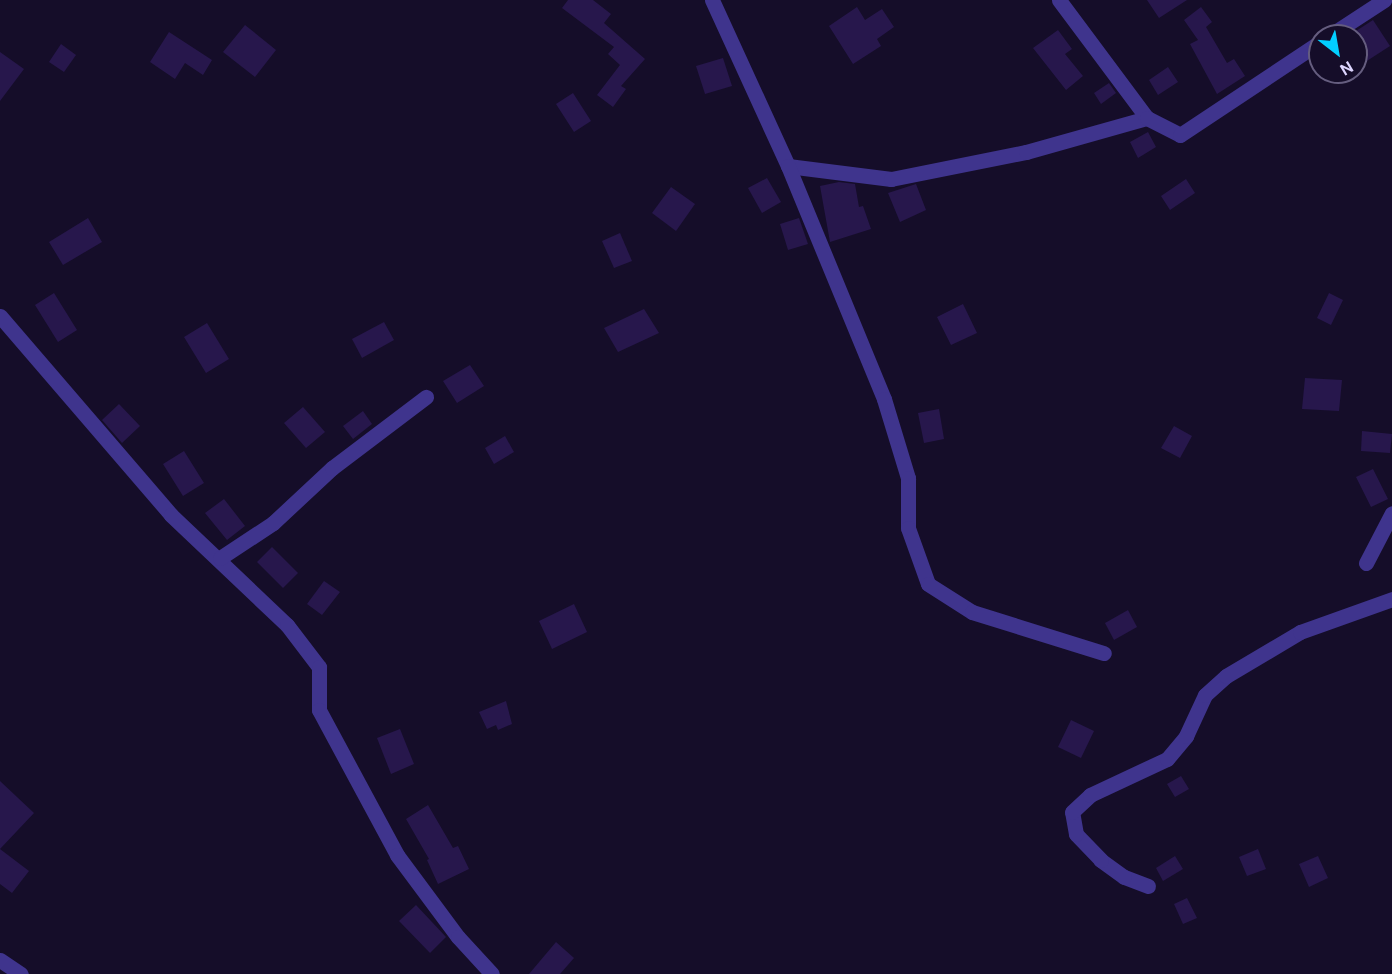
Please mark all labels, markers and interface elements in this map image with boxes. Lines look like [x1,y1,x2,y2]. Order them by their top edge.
north arrow [1308,24,1368,84]
text: N [1336,56,1357,80]

